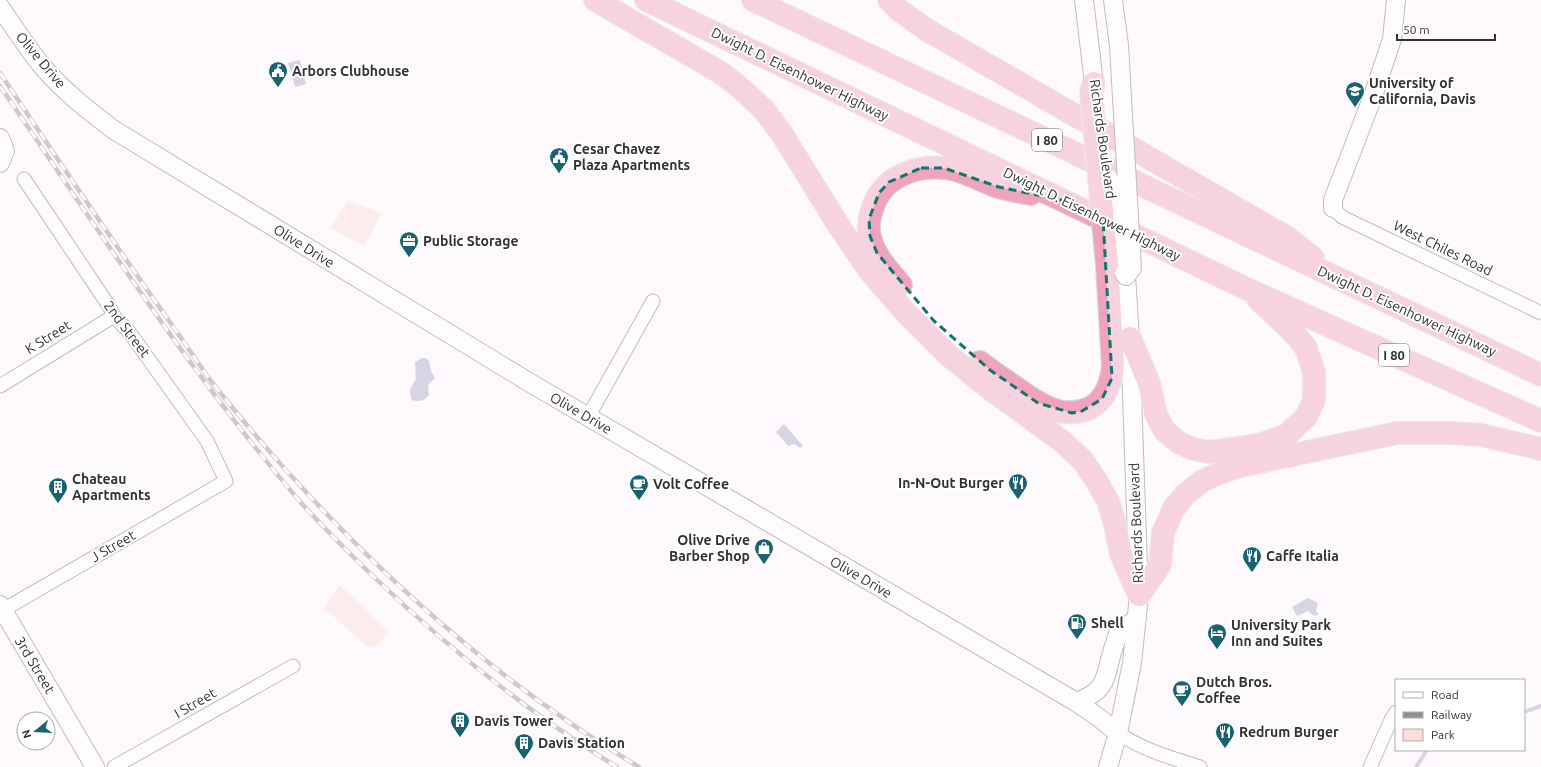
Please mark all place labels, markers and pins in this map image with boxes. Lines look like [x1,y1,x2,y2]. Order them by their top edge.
public building icon: Arbors Clubhouse [267,60,289,88]
place label: Arbors Clubhouse [292,63,409,79]
place label: University of California, Davis [1369,75,1476,107]
school or university icon: University of California, Davis [1344,80,1366,108]
place label: Cesar Chavez Plaza Apartments [573,141,690,173]
public building icon: Cesar Chavez Plaza Apartments [548,146,570,174]
office icon: Public Storage [398,230,420,258]
place label: Public Storage [423,233,519,249]
place label: Chateau Apartments [72,471,151,503]
restaurant icon: In-N-Out Burger [1007,472,1029,500]
cafe icon: Volt Coffee [628,473,650,501]
place label: In-N-Out Burger [898,475,1004,491]
building icon: Chateau Apartments [47,476,69,504]
place label: Volt Coffee [653,476,729,492]
place label: Olive Drive Barber Shop [669,532,750,564]
shop icon: Olive Drive Barber Shop [753,537,775,565]
restaurant icon: Caffe Italia [1241,545,1263,573]
place label: Caffe Italia [1266,548,1339,564]
fuel station icon: Shell [1066,612,1088,640]
place label: Shell [1091,615,1124,631]
place label: University Park Inn and Suites [1231,617,1331,649]
hotel icon: University Park Inn and Suites [1206,622,1228,650]
place label: Dutch Bros. Coffee [1196,674,1272,706]
cafe icon: Dutch Bros. Coffee [1171,679,1193,707]
building icon: Davis Tower [449,710,471,738]
place label: Davis Tower [474,713,554,729]
restaurant icon: Redrum Burger [1214,721,1236,749]
place label: Redrum Burger [1239,724,1339,740]
building icon: Davis Station [513,732,535,760]
place label: Davis Station [538,735,625,751]

